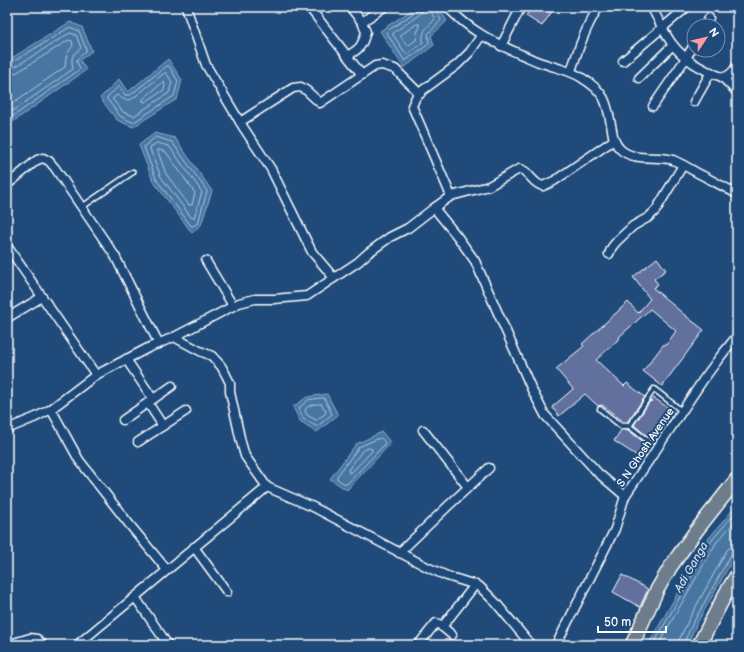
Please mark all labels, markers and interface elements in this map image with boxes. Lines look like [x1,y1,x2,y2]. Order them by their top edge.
north arrow [686,18,726,58]
text: N [706,25,721,40]
street label: S N Ghosh Avenue [614,405,677,489]
water label: Adi Ganga [670,539,712,596]
scale bar [598,608,666,634]
text: 50 m [604,615,631,630]

